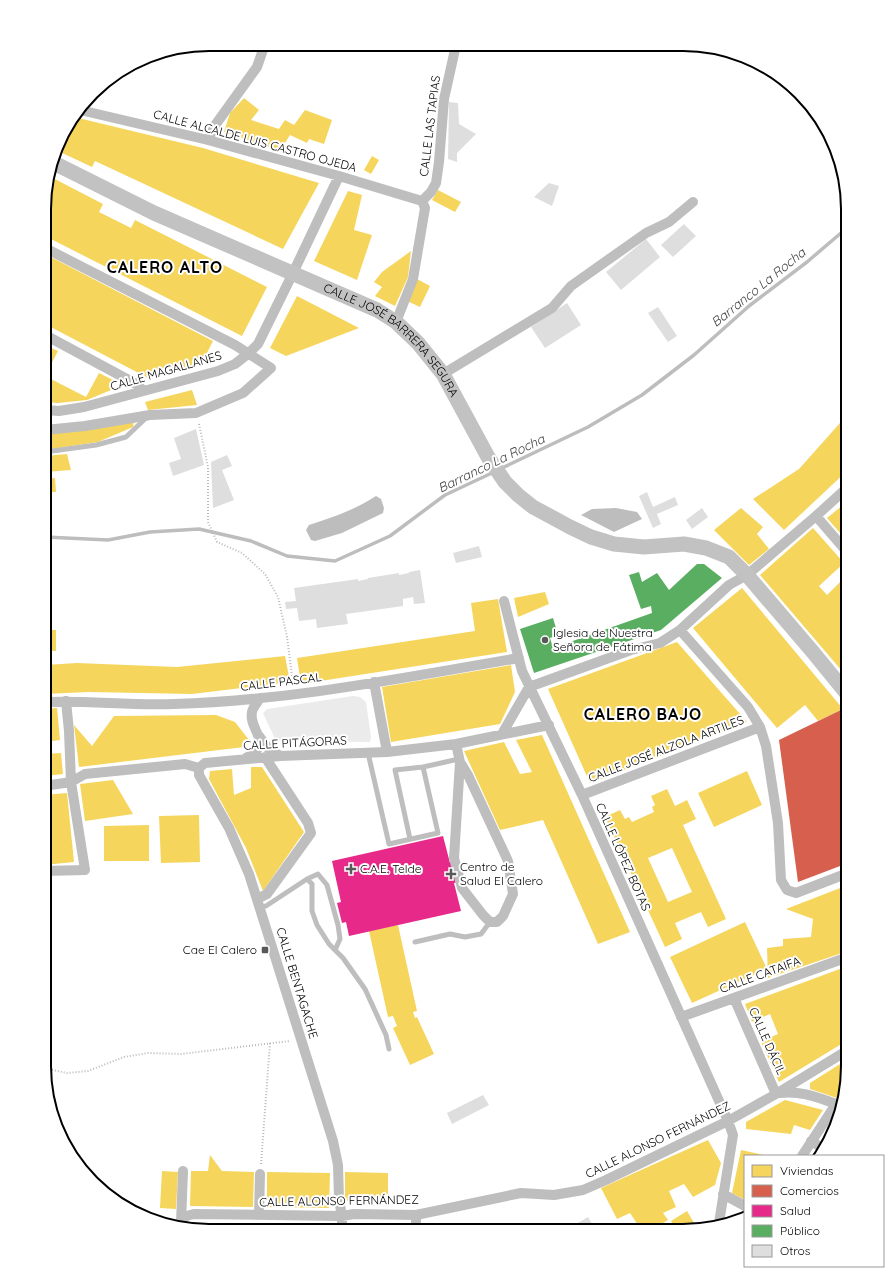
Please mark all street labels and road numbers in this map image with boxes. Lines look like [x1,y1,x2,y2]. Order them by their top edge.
street label: CALLE LAS TAPIAS [416,74,443,177]
street label: CALLE ALCALDE LUIS CASTRO OJEDA [152,106,359,175]
street label: CALLE JOSÉ BARRERA SEGURA [321,280,462,399]
street label: CALLE MAGALLANES [109,347,223,394]
street label: CALLE PASCAL [240,669,323,694]
street label: CALLE JOSÉ ALZOLA ARTILES [586,712,746,785]
street label: CALLE PITÁGORAS [243,732,347,753]
street label: CALLE LÓPEZ BOTAS [593,800,654,913]
street label: CALLE BENTAGACHE [273,925,322,1040]
street label: CALLE CATAIFA [717,953,803,996]
street label: CALLE DÁCIL [746,1005,789,1077]
street label: CALLE ALONSO FERNÁNDEZ [583,1098,733,1181]
street label: CALLE ALONSO FERNÁNDEZ [259,1192,419,1209]

